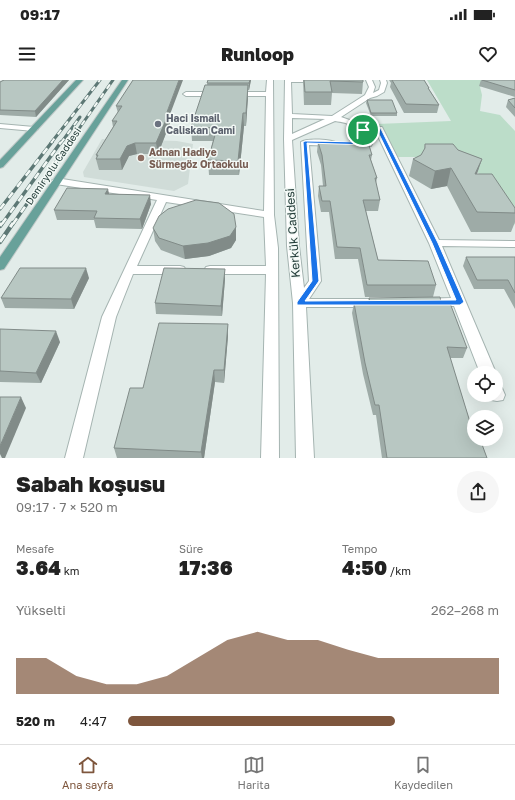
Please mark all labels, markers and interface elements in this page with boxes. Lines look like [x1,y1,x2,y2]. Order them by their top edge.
text: 09:17 [20,5,60,23]
icon: menu [16,43,38,65]
text: Runloop [221,43,294,65]
icon: heart [477,43,499,65]
place label: Haci Ismail Caliskan Cami [166,112,235,136]
pin [346,113,380,147]
marker: Haci Ismail Caliskan Cami [153,119,163,129]
icon: arrive [352,119,374,141]
street label: Demiryolu Caddesi [23,125,83,207]
place label: Adnan Hadiye Sürmegöz Ortaokulu [149,146,249,170]
marker: Adnan Hadiye Sürmegöz Ortaokulu [136,153,146,163]
street label: Kerkük Caddesi [282,188,303,278]
map controls [467,366,503,446]
button: locate [467,366,503,402]
button: layers [467,410,503,446]
text: Sabah koşusu [16,470,165,497]
button: share [457,471,499,513]
text: 09:17 · 7 × 520 m [16,499,118,515]
text: Mesafe [16,542,54,555]
text: Süre [179,542,203,555]
text: Tempo [342,542,377,555]
text: 3.64 [16,555,61,579]
text: 17:36 [179,555,233,579]
text: 4:50 [342,555,387,579]
text: km [61,564,80,577]
text: /km [387,564,411,577]
text: Yükselti [16,602,66,618]
text: 262–268 m [431,602,499,618]
text: 520 m [16,713,55,729]
text: 4:47 [80,713,107,729]
tab: Ana sayfa [62,754,113,791]
tab: Harita [238,754,270,791]
tab: Kaydedilen [394,754,453,791]

